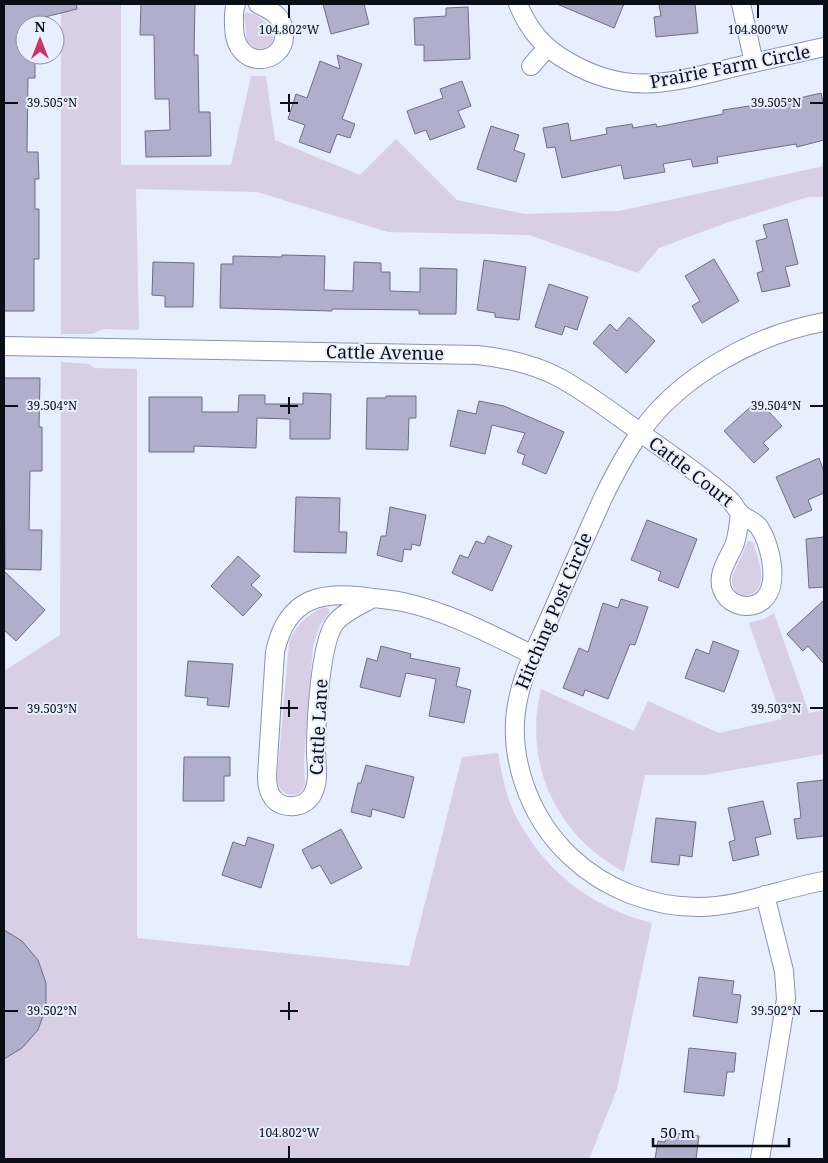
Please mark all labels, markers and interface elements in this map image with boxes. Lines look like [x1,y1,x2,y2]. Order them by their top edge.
north arrow [15,15,65,65]
text: N [34,17,46,36]
text: 104.802°W [259,21,320,38]
text: 104.800°W [728,21,789,38]
street label: Prairie Farm Circle [648,39,812,93]
text: 39.505°N [27,94,77,111]
text: 39.505°N [751,94,801,111]
street label: Cattle Avenue [326,339,444,365]
text: 39.504°N [27,397,77,414]
text: 39.504°N [751,397,801,414]
street label: Cattle Court [644,431,739,512]
street label: Hitching Post Circle [509,529,597,693]
street label: Cattle Lane [303,678,333,776]
text: 39.503°N [27,700,77,717]
text: 39.503°N [751,700,801,717]
text: 39.502°N [27,1002,77,1019]
text: 39.502°N [751,1002,801,1019]
scale bar [653,1116,789,1148]
text: 50 m [660,1122,695,1142]
text: 104.802°W [259,1124,320,1141]

